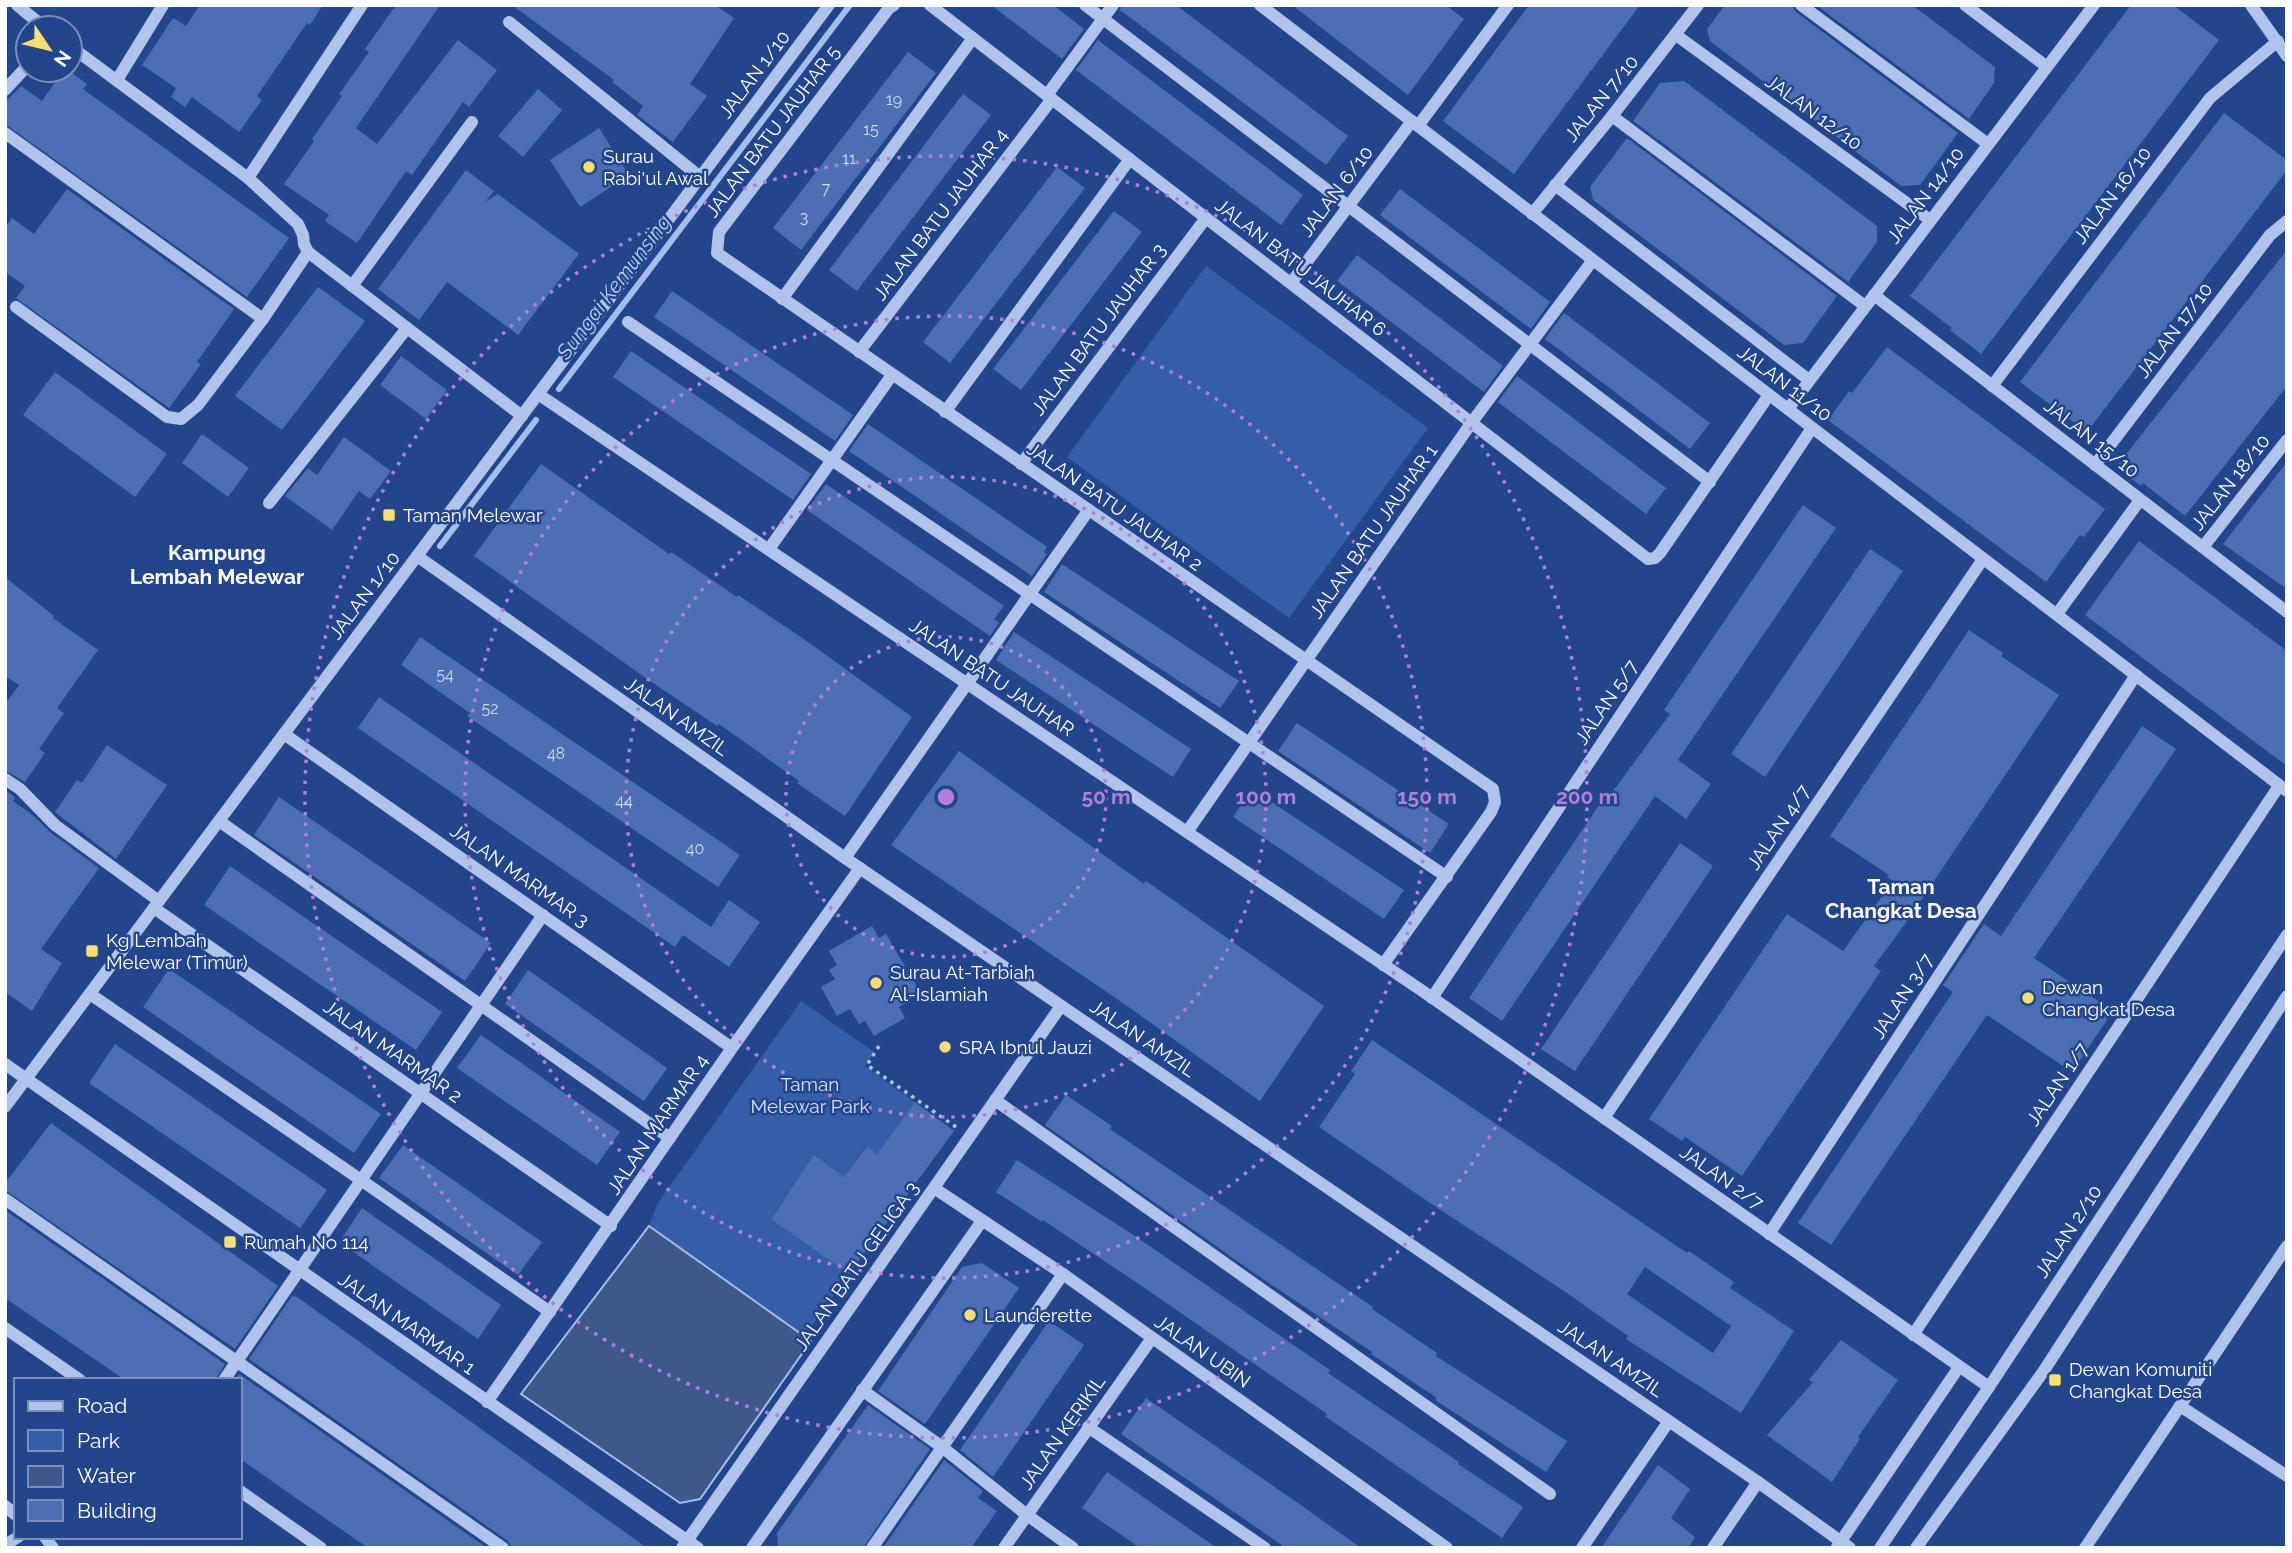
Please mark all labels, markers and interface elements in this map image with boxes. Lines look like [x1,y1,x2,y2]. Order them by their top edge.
north arrow [14,14,84,84]
street label: JALAN 1/10 [714,26,794,122]
street label: JALAN BATU JAUHAR 5 [700,41,844,221]
text: N [50,47,76,71]
street label: JALAN 7/10 [1559,50,1643,146]
street label: JALAN 12/10 [1761,70,1867,154]
house number: 19 [886,90,902,109]
house number: 15 [863,120,879,139]
street label: JALAN BATU JAUHAR 4 [868,124,1012,304]
street label: JALAN 6/10 [1295,141,1377,241]
street label: JALAN 16/10 [2068,142,2156,248]
street label: JALAN 14/10 [1882,143,1968,247]
place label: Surau Rabi'ul Awal [603,145,709,189]
house number: 11 [842,149,856,168]
marker: Surau Rabi'ul Awal [581,159,597,175]
house number: 7 [822,179,831,198]
street label: JALAN BATU JAUHAR 6 [1211,194,1391,340]
house number: 3 [800,208,808,227]
water label: Sungai Kemunsing [550,209,676,365]
street label: JALAN BATU JAUHAR 3 [1026,239,1170,419]
street label: JALAN 17/10 [2131,278,2217,382]
street label: JALAN 11/10 [1734,340,1836,426]
street label: JALAN 15/10 [2040,394,2144,482]
street label: JALAN 18/10 [2186,430,2274,534]
street label: JALAN BATU JAUHAR 2 [1023,437,1207,575]
street label: JALAN BATU JAUHAR 1 [1305,440,1441,622]
place label: Taman Melewar [403,504,543,526]
marker: Taman Melewar [381,507,397,523]
district label: Kampung Lembah Melewar [130,540,304,589]
street label: JALAN 1/10 [324,547,404,643]
street label: JALAN BATU JAUHAR [905,614,1079,740]
street label: JALAN 5/7 [1570,656,1642,748]
house number: 54 [436,665,454,684]
street label: JALAN AMZIL [621,672,733,760]
house number: 52 [481,699,499,718]
house number: 48 [547,744,565,763]
street label: JALAN 4/7 [1742,781,1814,873]
text: 50 m [1081,784,1131,809]
text: 100 m [1236,784,1296,809]
text: 150 m [1397,784,1457,809]
text: 200 m [1556,784,1618,809]
centre of rings [934,785,958,809]
house number: 44 [615,791,633,810]
street label: JALAN MARMAR 3 [447,819,593,931]
house number: 40 [686,839,704,858]
district label: Taman Changkat Desa [1825,874,1977,923]
place label: Kg Lembah Melewar (Timur) [106,929,248,973]
marker: Kg Lembah Melewar (Timur) [84,943,100,959]
street label: JALAN 3/7 [1866,949,1938,1043]
place label: Surau At-Tarbiah Al-Islamiah [890,961,1035,1005]
marker: Surau At-Tarbiah Al-Islamiah [868,975,884,991]
place label: Dewan Changkat Desa [2042,976,2175,1020]
marker: Dewan Changkat Desa [2020,990,2036,1006]
street label: JALAN MARMAR 2 [320,995,466,1107]
street label: JALAN AMZIL [1086,995,1200,1081]
place label: SRA Ibnul Jauzi [959,1036,1092,1058]
marker: SRA Ibnul Jauzi [937,1039,953,1055]
street label: JALAN 1/7 [2021,1039,2093,1129]
street label: JALAN MARMAR 4 [602,1050,712,1198]
park label: Taman Melewar Park [750,1073,870,1117]
street label: JALAN 2/7 [1676,1140,1768,1214]
street label: JALAN BATU GELIGA 3 [789,1177,923,1355]
street label: JALAN 2/10 [2030,1181,2106,1281]
place label: Rumah No 114 [244,1231,369,1253]
marker: Rumah No 114 [222,1234,238,1250]
street label: JALAN MARMAR 1 [334,1268,480,1378]
place label: Launderette [984,1304,1092,1326]
marker: Launderette [962,1307,978,1323]
street label: JALAN UBIN [1151,1310,1255,1392]
street label: JALAN AMZIL [1554,1315,1668,1401]
place label: Dewan Komuniti Changkat Desa [2069,1358,2212,1402]
street label: JALAN KERIKIL [1015,1371,1109,1493]
marker: Dewan Komuniti Changkat Desa [2047,1372,2063,1388]
legend [14,1378,242,1539]
text: Road [77,1393,127,1418]
text: Park [77,1428,120,1453]
text: Water [77,1463,136,1488]
text: Building [77,1498,157,1523]

